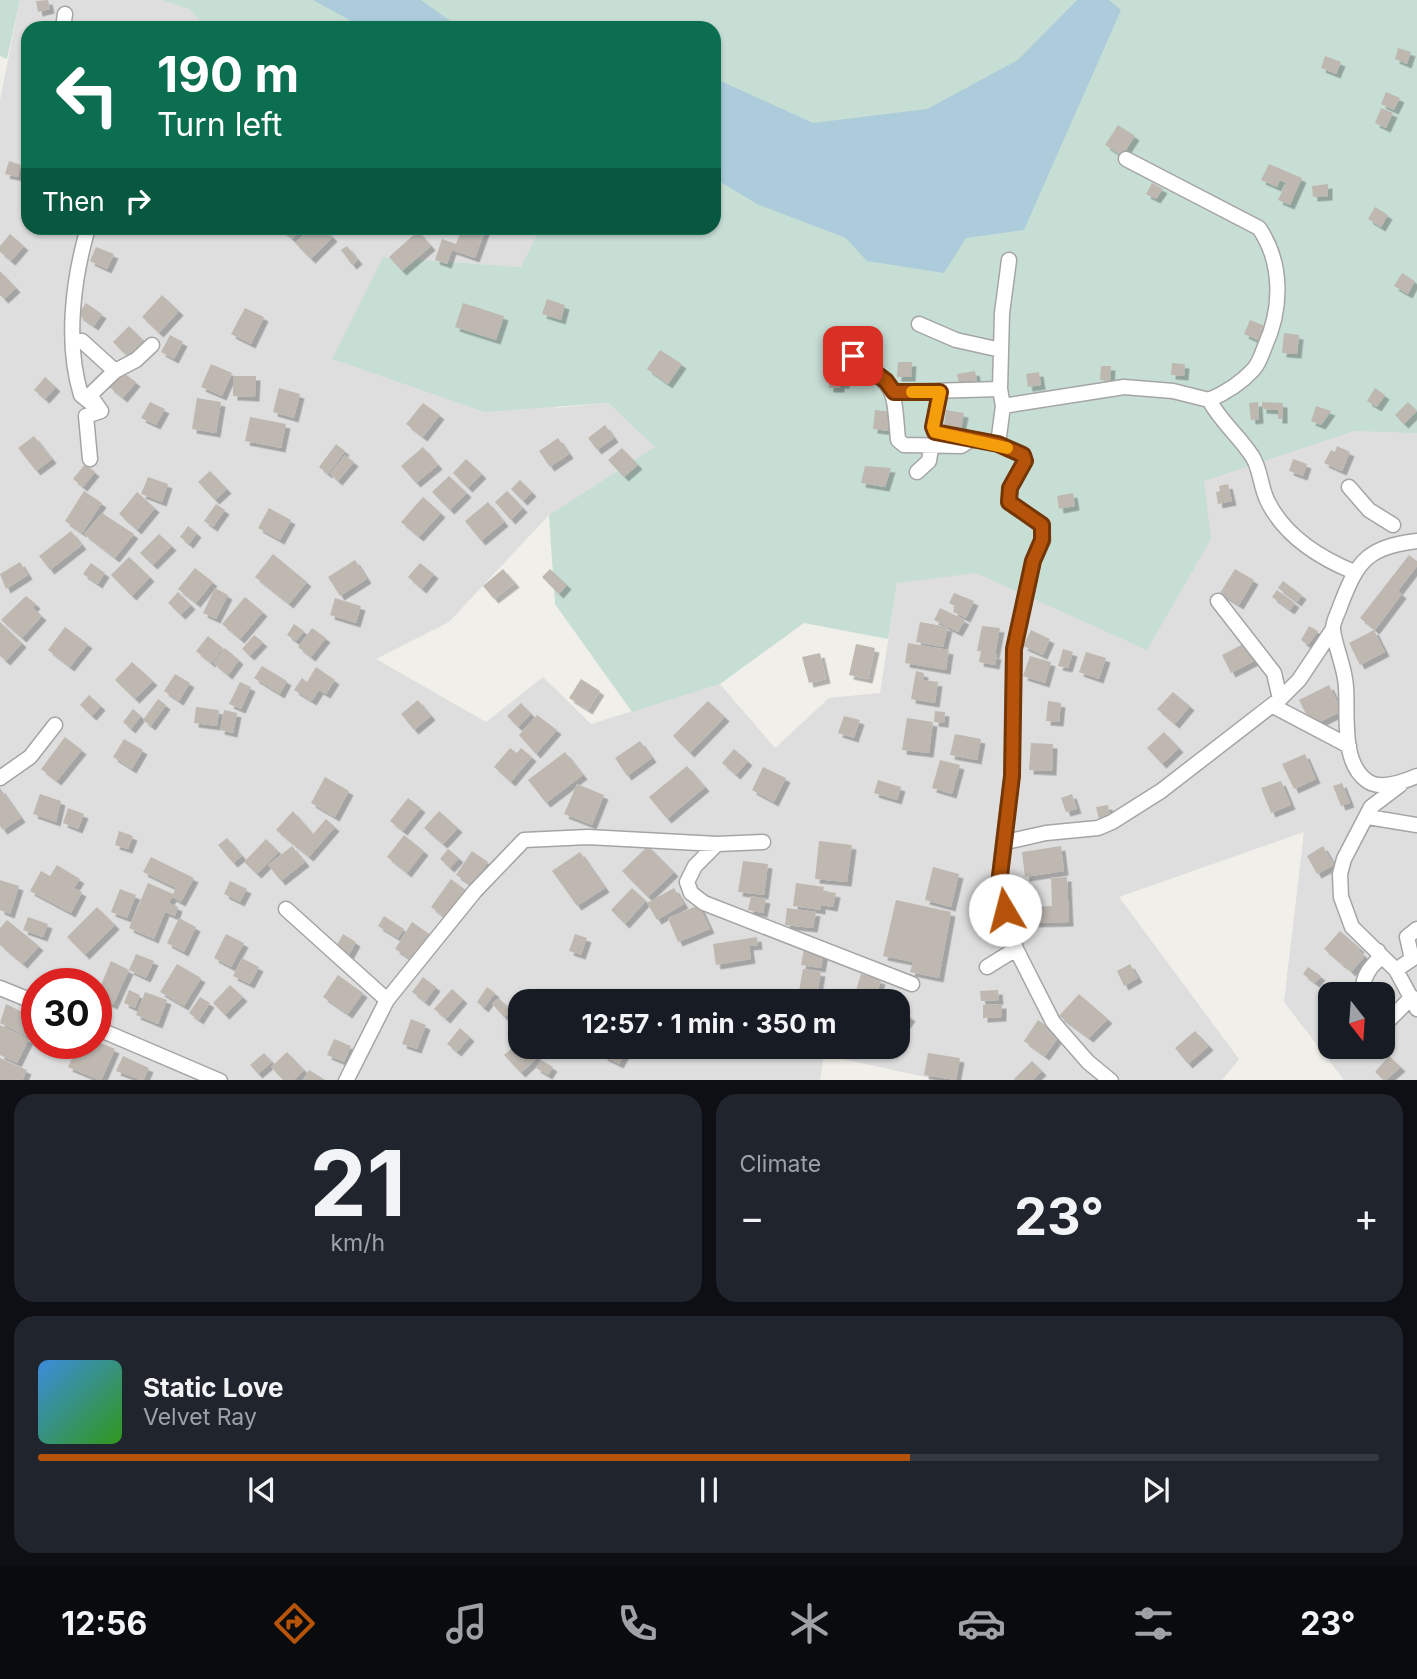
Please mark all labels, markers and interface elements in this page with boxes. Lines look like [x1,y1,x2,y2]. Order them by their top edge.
text: 190 m [157,45,299,104]
icon: left [42,49,133,140]
text: Turn left [157,105,282,144]
icon: right [119,182,157,220]
text: Then [42,186,105,217]
pin [823,326,883,386]
icon: arrive [834,337,872,375]
position arrow [968,873,1042,947]
speed limit sign: 30 [21,968,112,1059]
north arrow [1318,982,1395,1059]
map controls [1318,982,1395,1059]
text: 12:57 · 1 min · 350 m [581,1008,837,1039]
text: 21 [309,1128,406,1238]
text: Climate [740,1150,821,1178]
text: 23° [1014,1185,1104,1248]
text: − [740,1194,765,1240]
text: + [1354,1194,1379,1240]
text: km/h [330,1229,385,1257]
text: Static Love [143,1372,284,1403]
text: Velvet Ray [143,1403,257,1431]
icon: previous [243,1471,281,1509]
icon: pause [690,1471,728,1509]
icon: next [1137,1471,1175,1509]
icon: directions [270,1599,319,1648]
icon: music [442,1599,491,1648]
icon: phone [613,1599,662,1648]
icon: climate [785,1599,834,1648]
icon: car [957,1599,1006,1648]
icon: filters [1129,1599,1178,1648]
text: 12:56 [61,1604,147,1643]
text: 23° [1300,1604,1356,1643]

